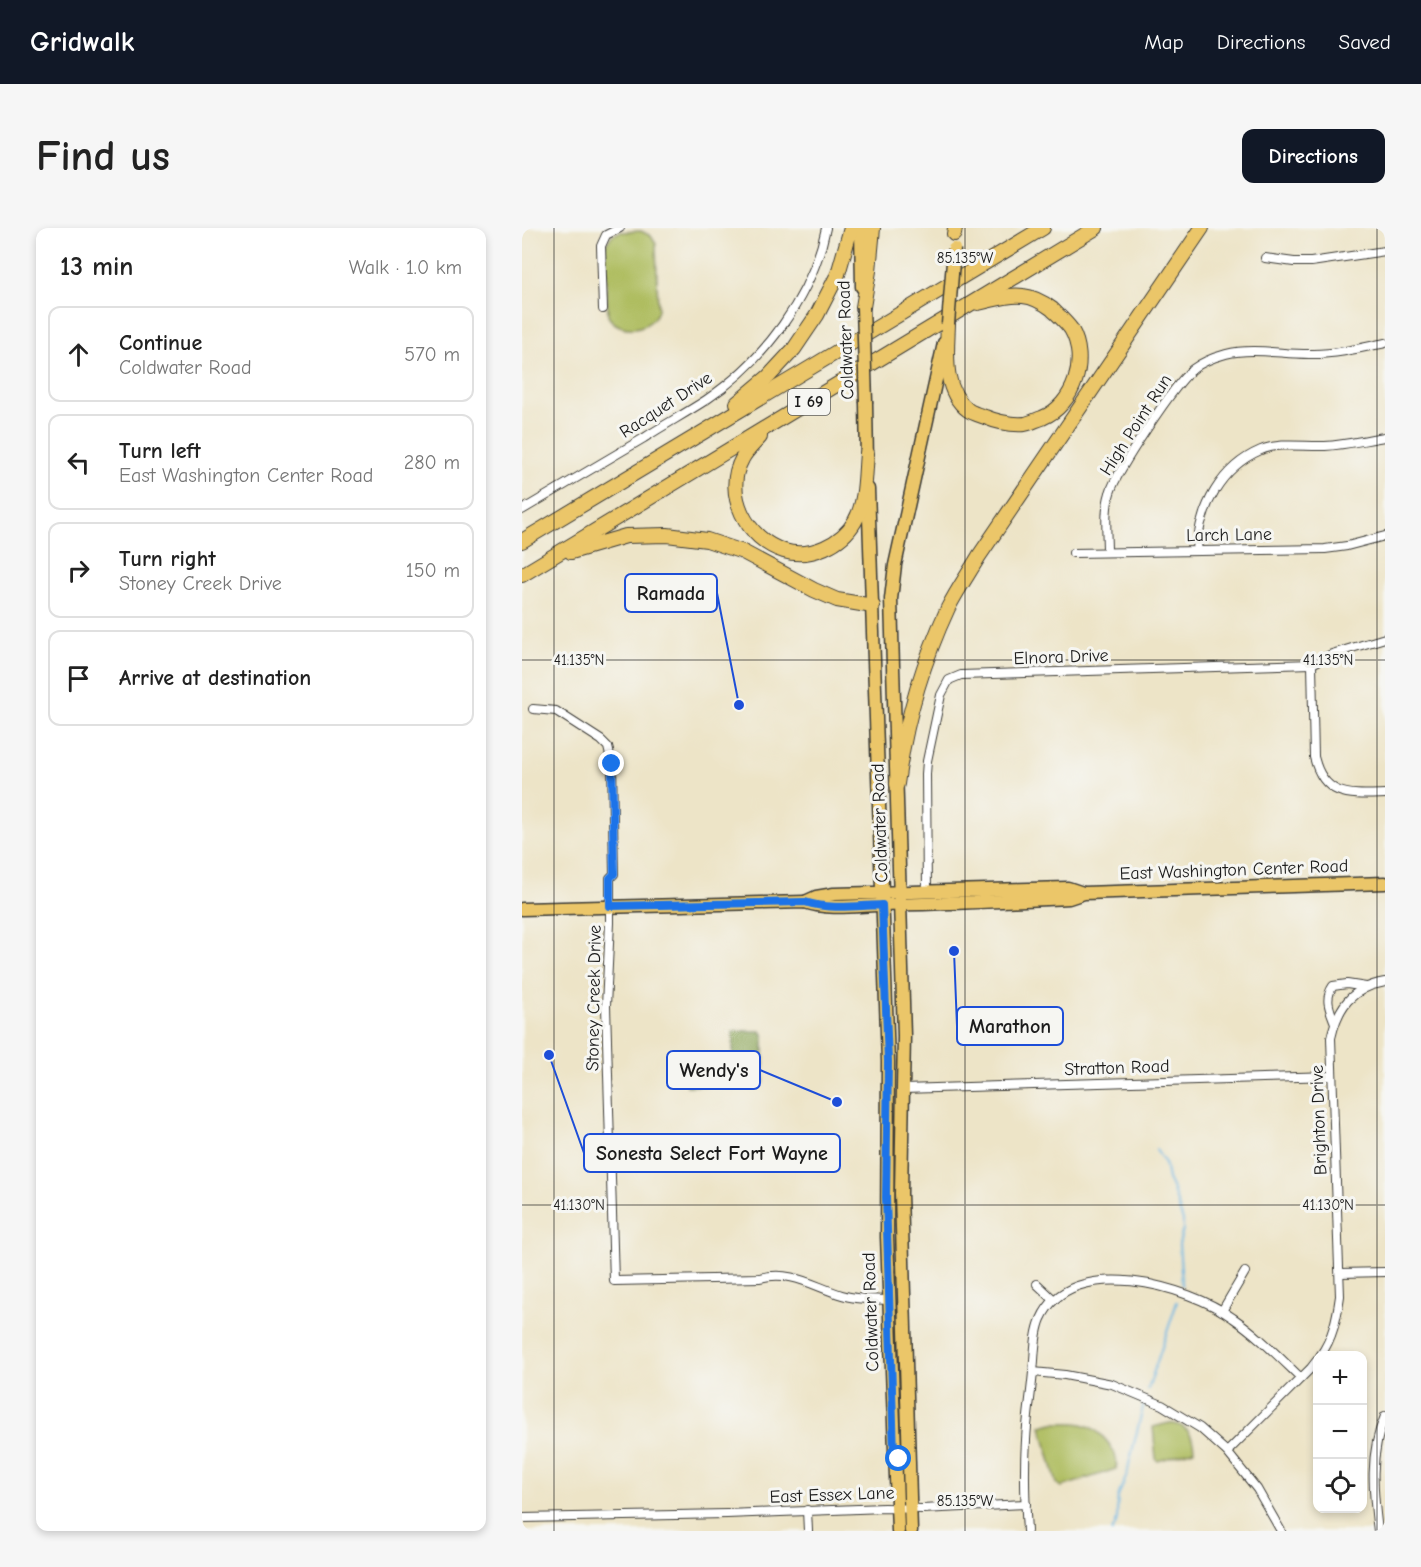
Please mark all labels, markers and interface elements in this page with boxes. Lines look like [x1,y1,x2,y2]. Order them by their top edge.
text: Gridwalk [30,26,134,58]
text: Map [1144,30,1184,54]
text: Directions [1217,30,1306,54]
text: Saved [1339,30,1391,54]
button: Directions [1242,129,1385,183]
text: Find us [36,132,170,181]
text: 85.135°W [937,249,993,267]
text: 13 min [60,252,133,282]
text: Walk · 1.0 km [349,256,462,279]
street label: Coldwater Road [833,280,859,400]
text: Continue [119,330,202,356]
icon: ahead [62,338,95,371]
text: 570 m [404,343,460,366]
text: Coldwater Road [119,356,252,379]
street label: Racquet Drive [616,367,716,443]
street label: High Point Run [1096,371,1176,479]
road number: I 69 [788,389,830,415]
text: Turn left [119,438,201,464]
icon: left [62,446,95,479]
text: 280 m [404,451,460,474]
text: East Washington Center Road [119,464,373,487]
street label: Larch Lane [1186,524,1272,546]
text: Turn right [119,546,216,572]
icon: right [62,554,95,587]
text: 150 m [406,559,460,582]
text: Stoney Creek Drive [119,572,282,595]
callout: Ramada [625,574,717,612]
text: Ramada [637,582,705,605]
street label: Elnora Drive [1013,645,1109,669]
text: 41.135°N [554,651,604,669]
text: 41.135°N [1303,651,1353,669]
icon: arrive [62,662,95,695]
text: Arrive at destination [119,665,311,691]
route end [598,750,624,776]
street label: Coldwater Road [867,763,893,883]
street label: East Washington Center Road [1119,856,1349,884]
street label: Stoney Creek Drive [582,925,606,1071]
callout: Marathon [957,1007,1063,1045]
text: Marathon [969,1015,1051,1038]
callout: Wendy's [667,1051,760,1089]
street label: Stratton Road [1064,1056,1170,1080]
text: Wendy's [680,1059,748,1082]
street label: Brighton Drive [1307,1064,1331,1176]
callout: Sonesta Select Fort Wayne [584,1134,840,1172]
text: Sonesta Select Fort Wayne [596,1142,828,1165]
text: 41.130°N [553,1196,605,1214]
text: 41.130°N [1302,1196,1354,1214]
street label: Coldwater Road [858,1252,884,1372]
map controls [1313,1351,1367,1513]
button: + [1313,1351,1367,1405]
button: − [1313,1405,1367,1459]
route start [885,1445,911,1471]
button: locate [1313,1459,1367,1513]
street label: East Essex Lane [769,1482,895,1508]
text: 85.135°W [937,1492,993,1510]

